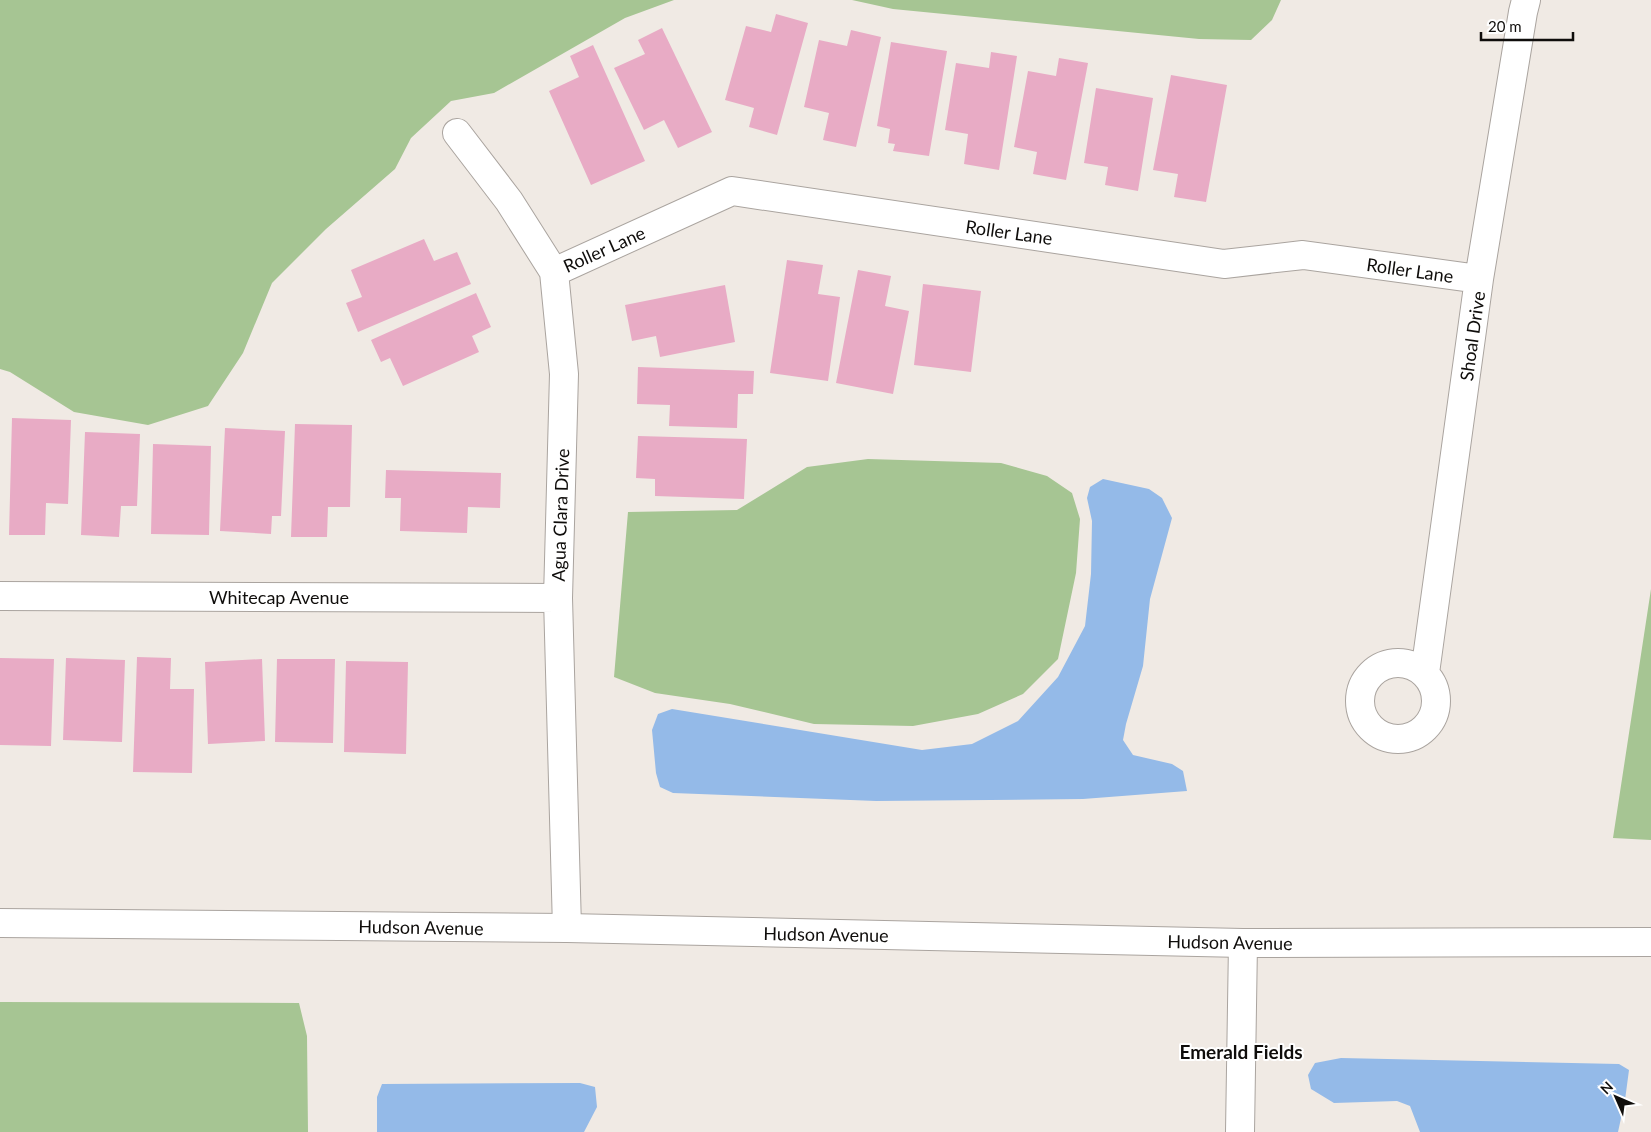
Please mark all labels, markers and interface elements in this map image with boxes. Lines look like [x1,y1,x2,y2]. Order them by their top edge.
scale bar [1481,10,1574,42]
text: 20 m [1488,17,1522,35]
street label: Roller Lane [964,215,1054,249]
street label: Roller Lane [560,221,648,277]
street label: Roller Lane [1365,253,1455,287]
street label: Shoal Drive [1455,290,1489,382]
street label: Agua Clara Drive [547,448,573,582]
street label: Whitecap Avenue [209,586,349,608]
street label: Hudson Avenue [358,915,484,939]
street label: Hudson Avenue [763,922,889,946]
street label: Hudson Avenue [1167,930,1293,954]
district label: Emerald Fields [1179,1040,1303,1063]
north arrow [1591,1072,1641,1122]
text: N [1597,1078,1616,1097]

